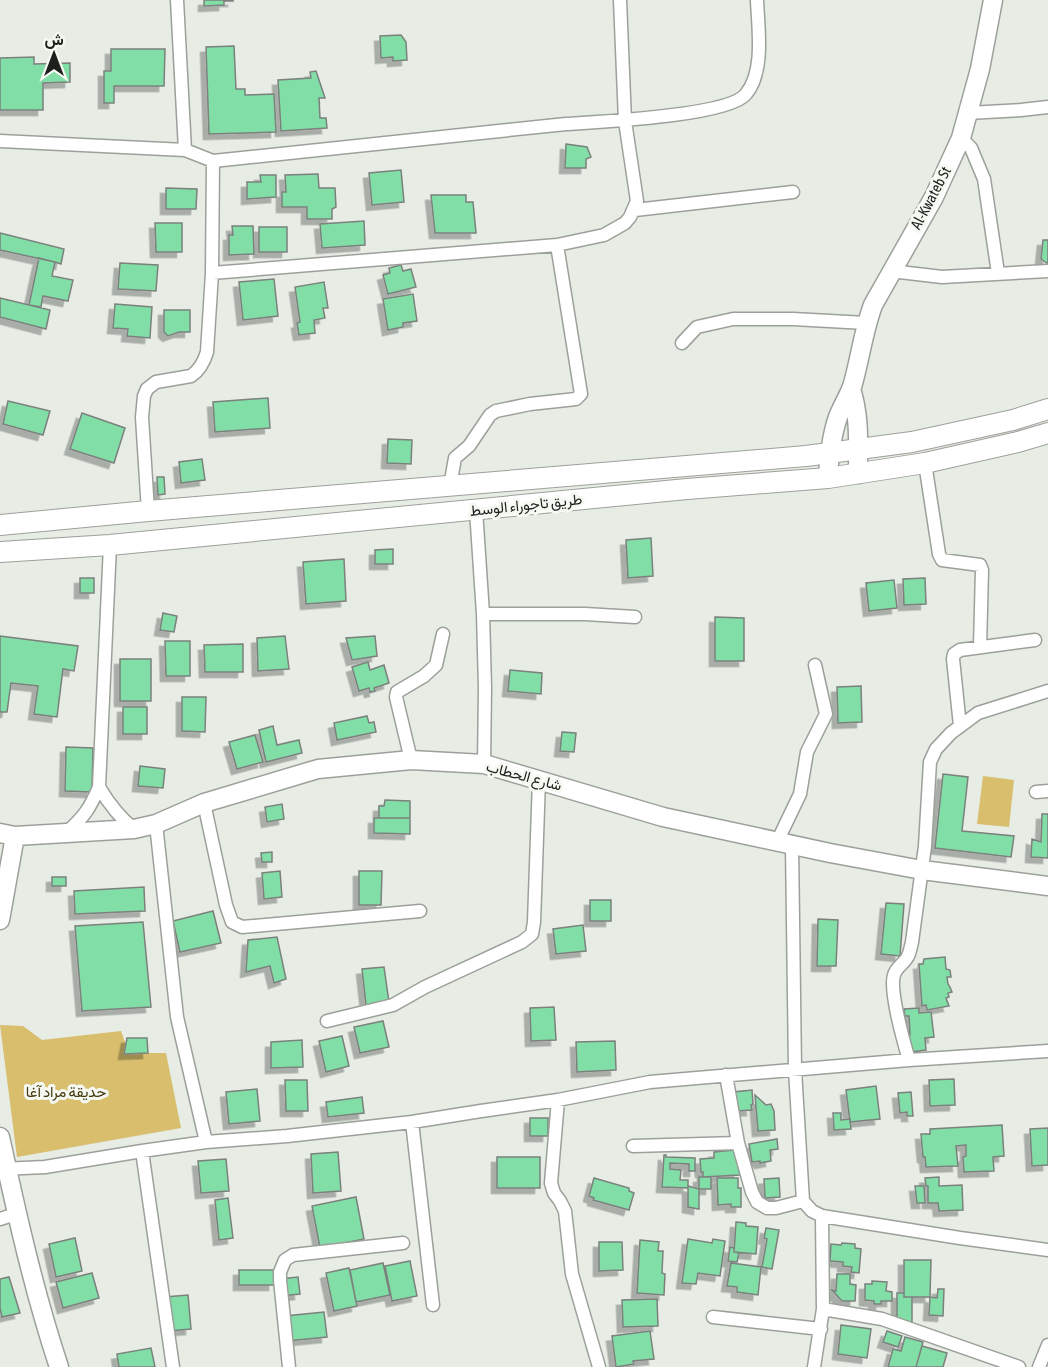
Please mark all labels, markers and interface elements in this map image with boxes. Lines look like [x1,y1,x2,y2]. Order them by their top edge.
north arrow [24,24,84,84]
text: ش [44,30,64,49]
street label: Al-Kwateb St [907,164,954,232]
street label: طريق تاجوراء الوسط [469,490,583,521]
street label: شارع الحطاب [484,757,564,797]
park label: حديقة مراد آغا [26,1083,106,1101]

